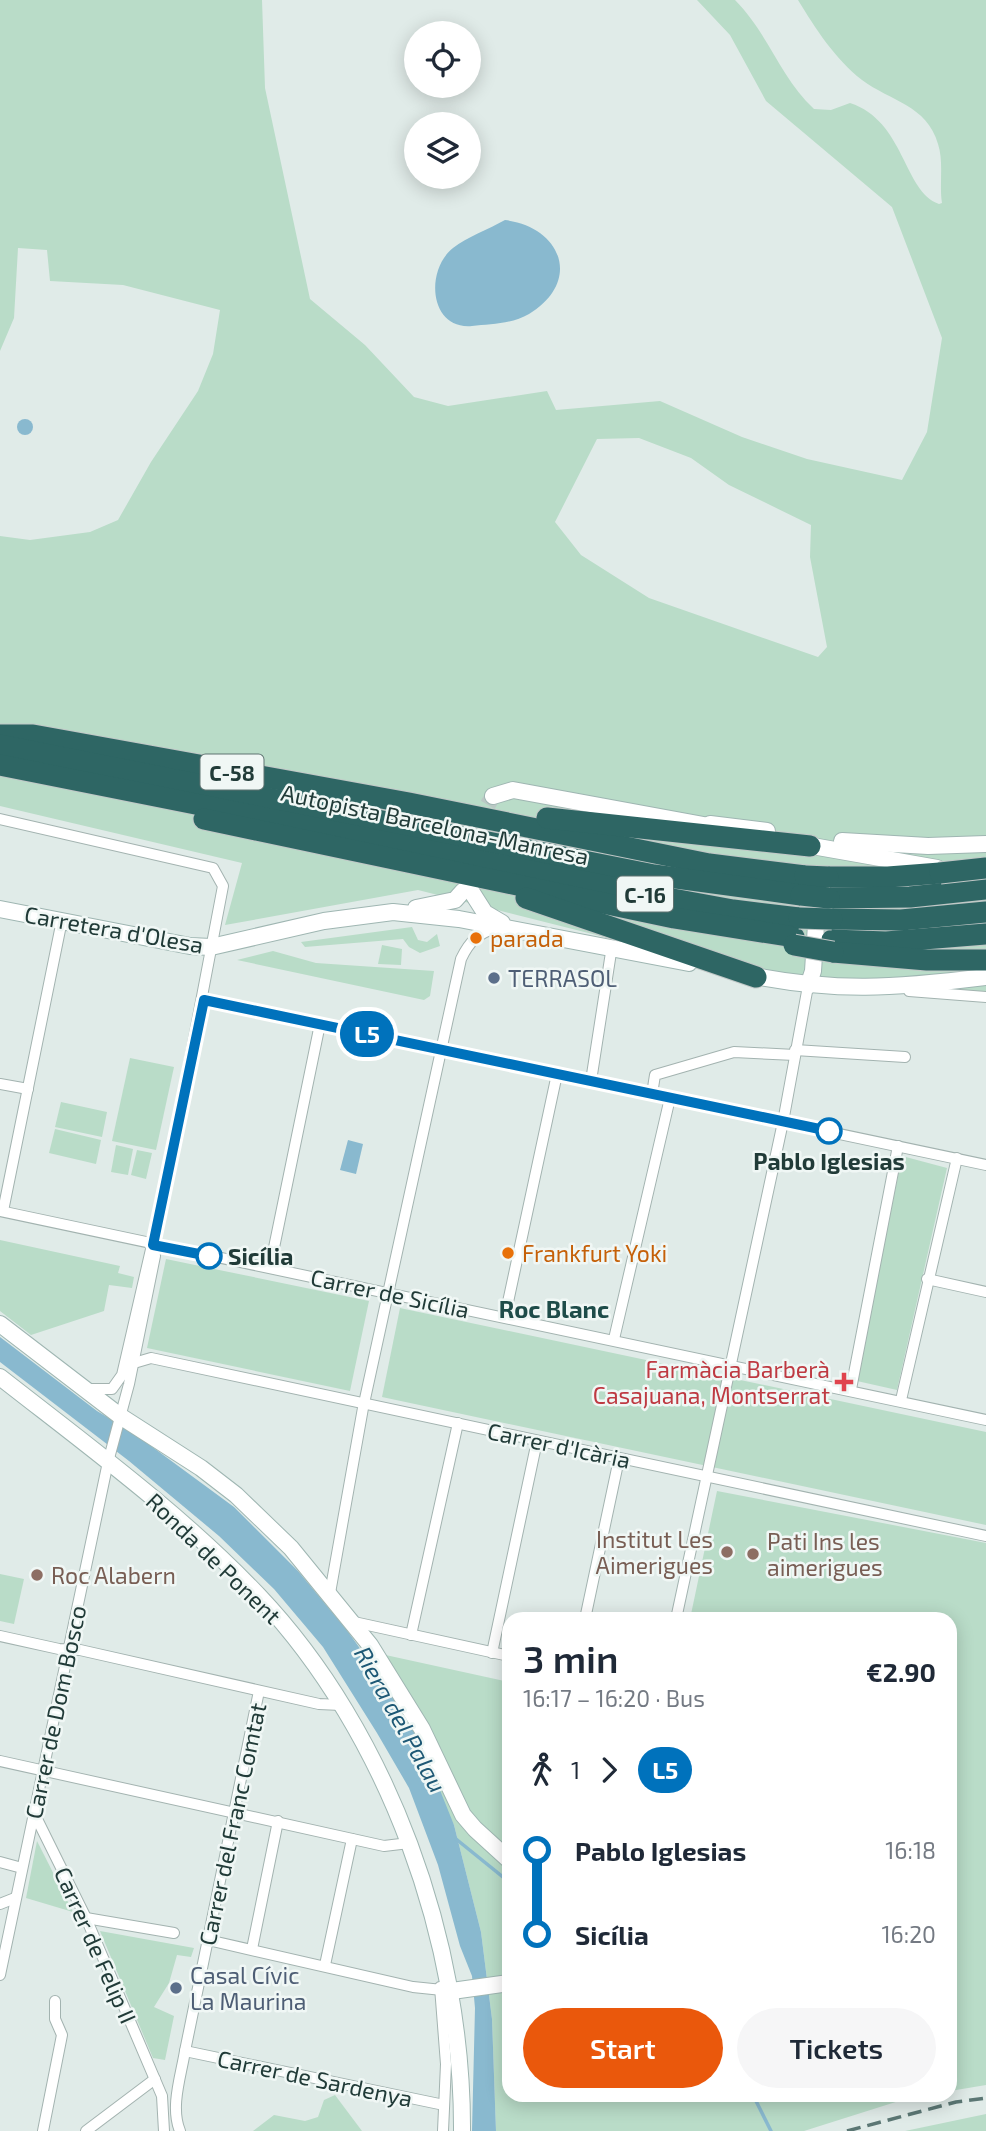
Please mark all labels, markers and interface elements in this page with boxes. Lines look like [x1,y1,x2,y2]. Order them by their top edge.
map controls [404,21,481,189]
button: locate [404,21,481,98]
button: layers [404,112,481,189]
road number: C-58 [201,754,264,790]
street label: Autopista Barcelona-Manresa [279,778,591,870]
road number: C-16 [617,876,673,912]
street label: Carretera d'Olesa [22,899,206,959]
place label: parada [490,924,564,952]
marker: parada [468,930,484,946]
place label: TERRASOL [508,964,617,992]
marker: TERRASOL [486,970,502,986]
line badge: L5 [336,1011,398,1057]
text: L5 [354,1019,380,1048]
marker: Pablo Iglesias [816,1118,842,1144]
place label: Pablo Iglesias [753,1147,905,1175]
place label: Frankfurt Yoki [522,1239,667,1267]
place label: Sicília [228,1242,293,1270]
marker: Sicília [196,1243,222,1269]
marker: Frankfurt Yoki [500,1245,516,1261]
street label: Carrer de Sicília [308,1263,472,1323]
district label: Roc Blanc [499,1294,609,1323]
place label: Farmàcia Barberà Casajuana, Montserrat [593,1355,830,1409]
marker: Farmàcia Barberà Casajuana, Montserrat [836,1374,852,1390]
street label: Carrer d'Icària [485,1416,633,1474]
street label: Ronda de Ponent [141,1487,287,1630]
place label: Institut Les Aimerigues [596,1525,713,1579]
place label: Pati Ins les aimerigues [767,1527,883,1581]
marker: Institut Les Aimerigues [719,1544,735,1560]
marker: Pati Ins les aimerigues [745,1546,761,1562]
place label: Roc Alabern [51,1561,176,1589]
marker: Roc Alabern [29,1567,45,1583]
street label: Carrer de Dom Bosco [19,1603,91,1821]
text: 3 min [523,1635,619,1681]
water label: Riera del Palau [349,1641,453,1797]
text: €2.90 [866,1656,936,1687]
text: 16:17 – 16:20 · Bus [523,1684,705,1712]
street label: Carrer del Franc Comtat [193,1700,271,1948]
icon: walk [523,1751,561,1789]
icon: forward [590,1751,628,1789]
text: L5 [652,1755,678,1784]
text: 1 [571,1756,580,1784]
text: Pablo Iglesias [575,1835,746,1866]
text: 16:18 [885,1836,936,1864]
street label: Carrer de Felip II [49,1862,143,2028]
text: Sicília [575,1919,649,1950]
text: 16:20 [881,1920,936,1948]
place label: Casal Cívic La Maurina [190,1961,306,2015]
marker: Casal Cívic La Maurina [168,1980,184,1996]
button: Start [523,2008,723,2088]
button: Tickets [737,2008,936,2088]
street label: Carrer de Sardenya [215,2044,415,2112]

